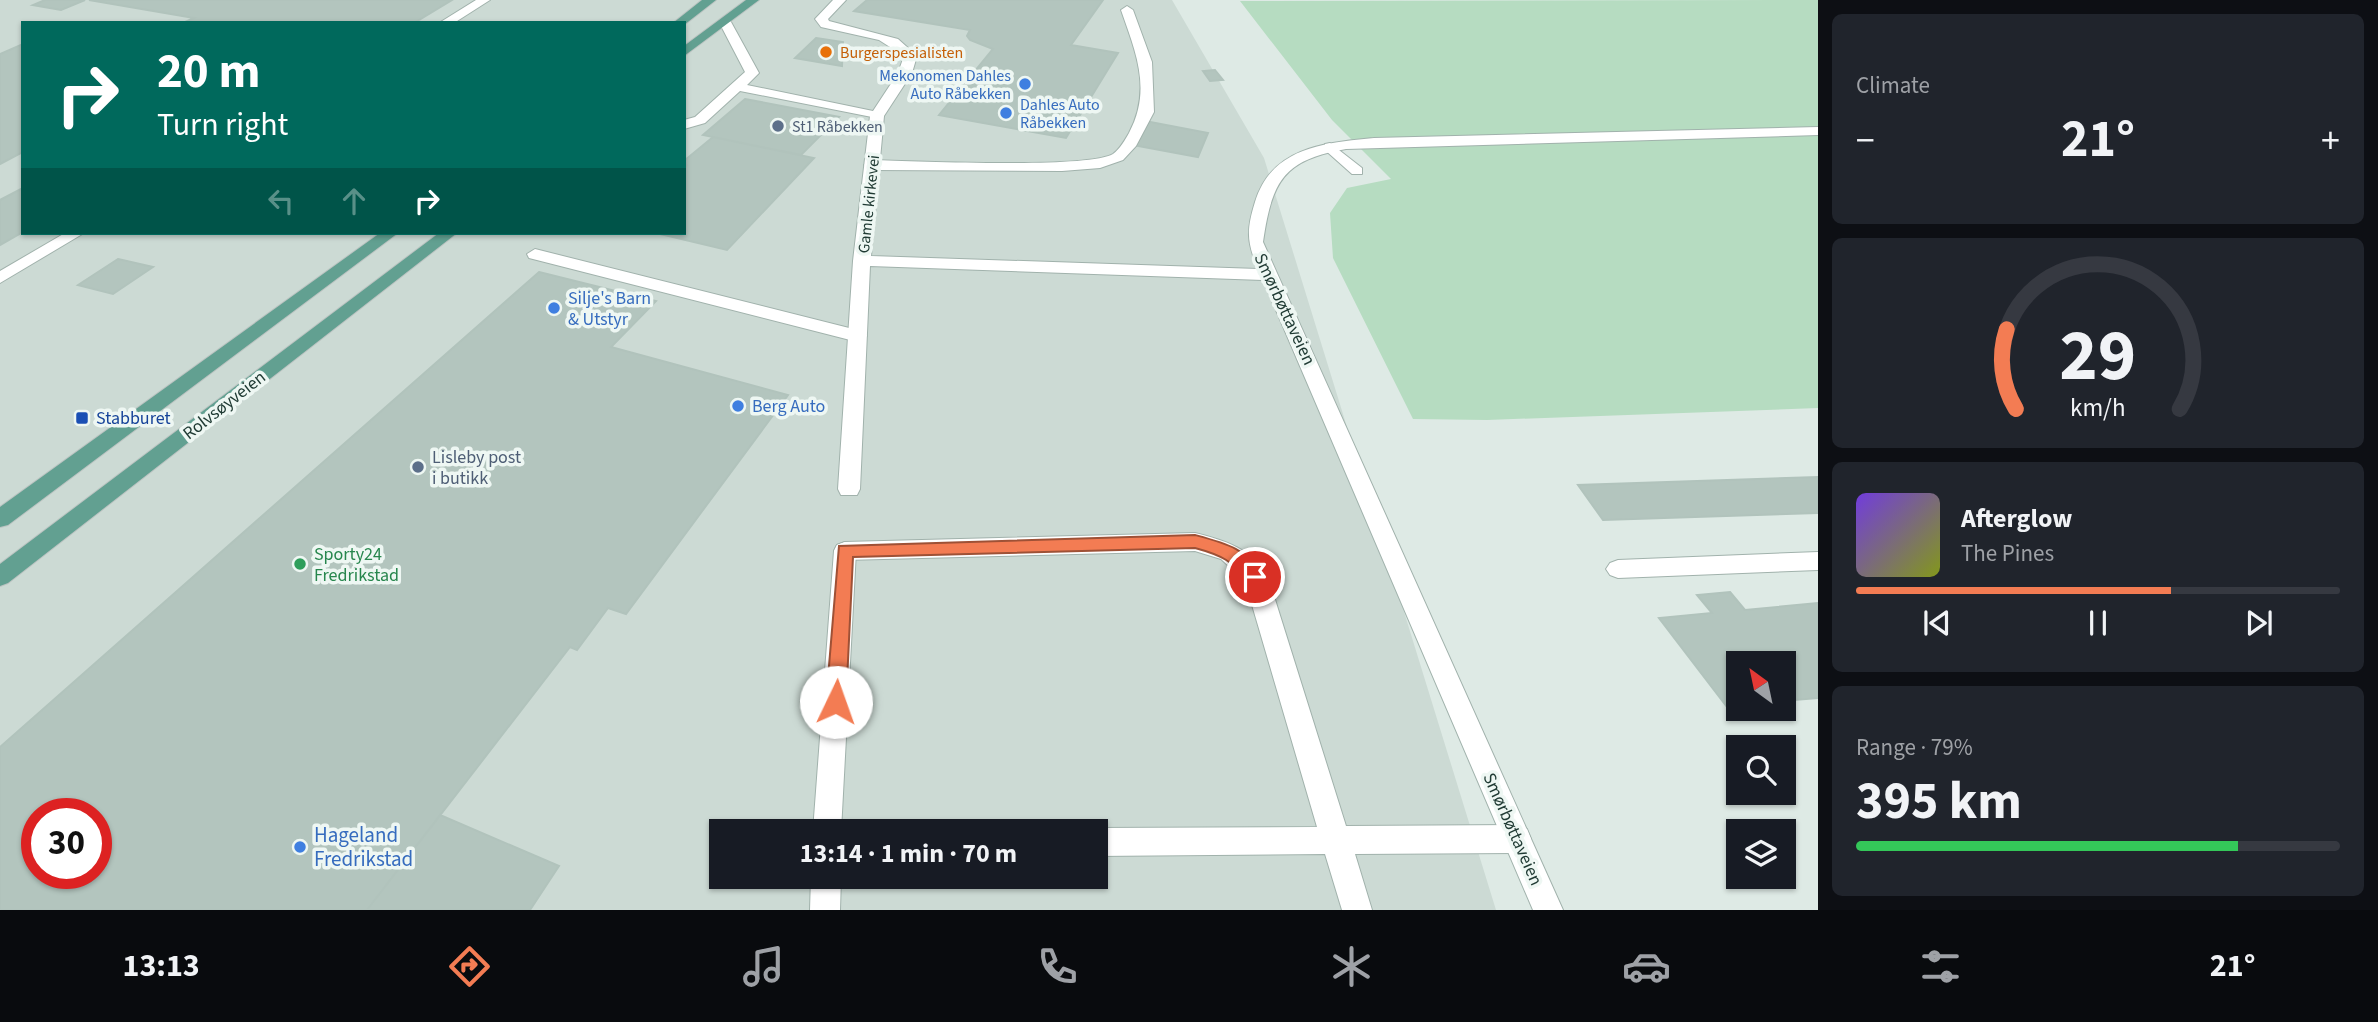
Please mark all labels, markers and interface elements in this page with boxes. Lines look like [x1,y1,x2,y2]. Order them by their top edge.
text: 20 m [157,37,261,107]
place label: Burgerspesialisten [840,42,963,64]
marker: Burgerspesialisten [818,44,834,60]
icon: right [42,49,133,140]
place label: Mekonomen Dahles Auto Råbekken [879,65,1011,105]
text: Climate [1856,69,1930,102]
marker: Mekonomen Dahles Auto Råbekken [1017,76,1033,92]
place label: Dahles Auto Råbekken [1020,94,1100,134]
text: Turn right [157,102,288,148]
text: 21° [2061,103,2135,177]
marker: Dahles Auto Råbekken [998,105,1014,121]
text: − [1856,114,1875,168]
text: + [2321,114,2340,168]
place label: St1 Råbekken [792,116,883,138]
marker: St1 Råbekken [770,118,786,134]
street label: Gamle kirkevei [853,154,885,254]
icon: left [262,182,300,220]
icon: ahead [335,182,373,220]
icon: right [408,182,446,220]
street label: Smørbøttaveien [1248,249,1321,369]
place label: Silje's Barn & Utstyr [568,286,651,332]
marker: Silje's Barn & Utstyr [546,300,562,316]
text: 29 [2060,304,2136,408]
street label: Rolvsøyveien [178,365,271,446]
text: km/h [2070,390,2126,426]
place label: Berg Auto [752,394,825,419]
marker: Berg Auto [730,398,746,414]
place label: Stabburet [96,406,171,431]
marker: Stabburet [74,410,90,426]
place label: Lisleby post i butikk [432,445,521,491]
marker: Lisleby post i butikk [410,459,426,475]
text: Afterglow [1961,500,2072,537]
text: The Pines [1961,537,2054,570]
place label: Sporty24 Fredrikstad [314,542,399,588]
pin [1225,547,1285,607]
marker: Sporty24 Fredrikstad [292,556,308,572]
icon: arrive [1236,558,1274,596]
icon: previous [1918,604,1956,642]
icon: pause [2079,604,2117,642]
icon: next [2240,604,2278,642]
north arrow [1726,651,1796,721]
map controls [1726,651,1796,889]
position arrow [799,665,873,739]
text: Range · 79% [1856,731,1973,764]
button: search [1726,735,1796,805]
text: 395 km [1856,765,2022,839]
street label: Smørbøttaveien [1477,769,1549,890]
speed limit sign: 30 [21,798,112,889]
button: layers [1726,819,1796,889]
place label: Hageland Fredrikstad [314,820,413,874]
text: 13:14 · 1 min · 70 m [800,835,1017,872]
marker: Hageland Fredrikstad [292,839,308,855]
icon: directions [445,942,494,991]
icon: music [739,942,788,991]
icon: phone [1033,942,1082,991]
icon: climate [1327,942,1376,991]
icon: car [1622,942,1671,991]
icon: filters [1916,942,1965,991]
text: 13:13 [123,943,200,989]
text: 21° [2210,943,2255,989]

